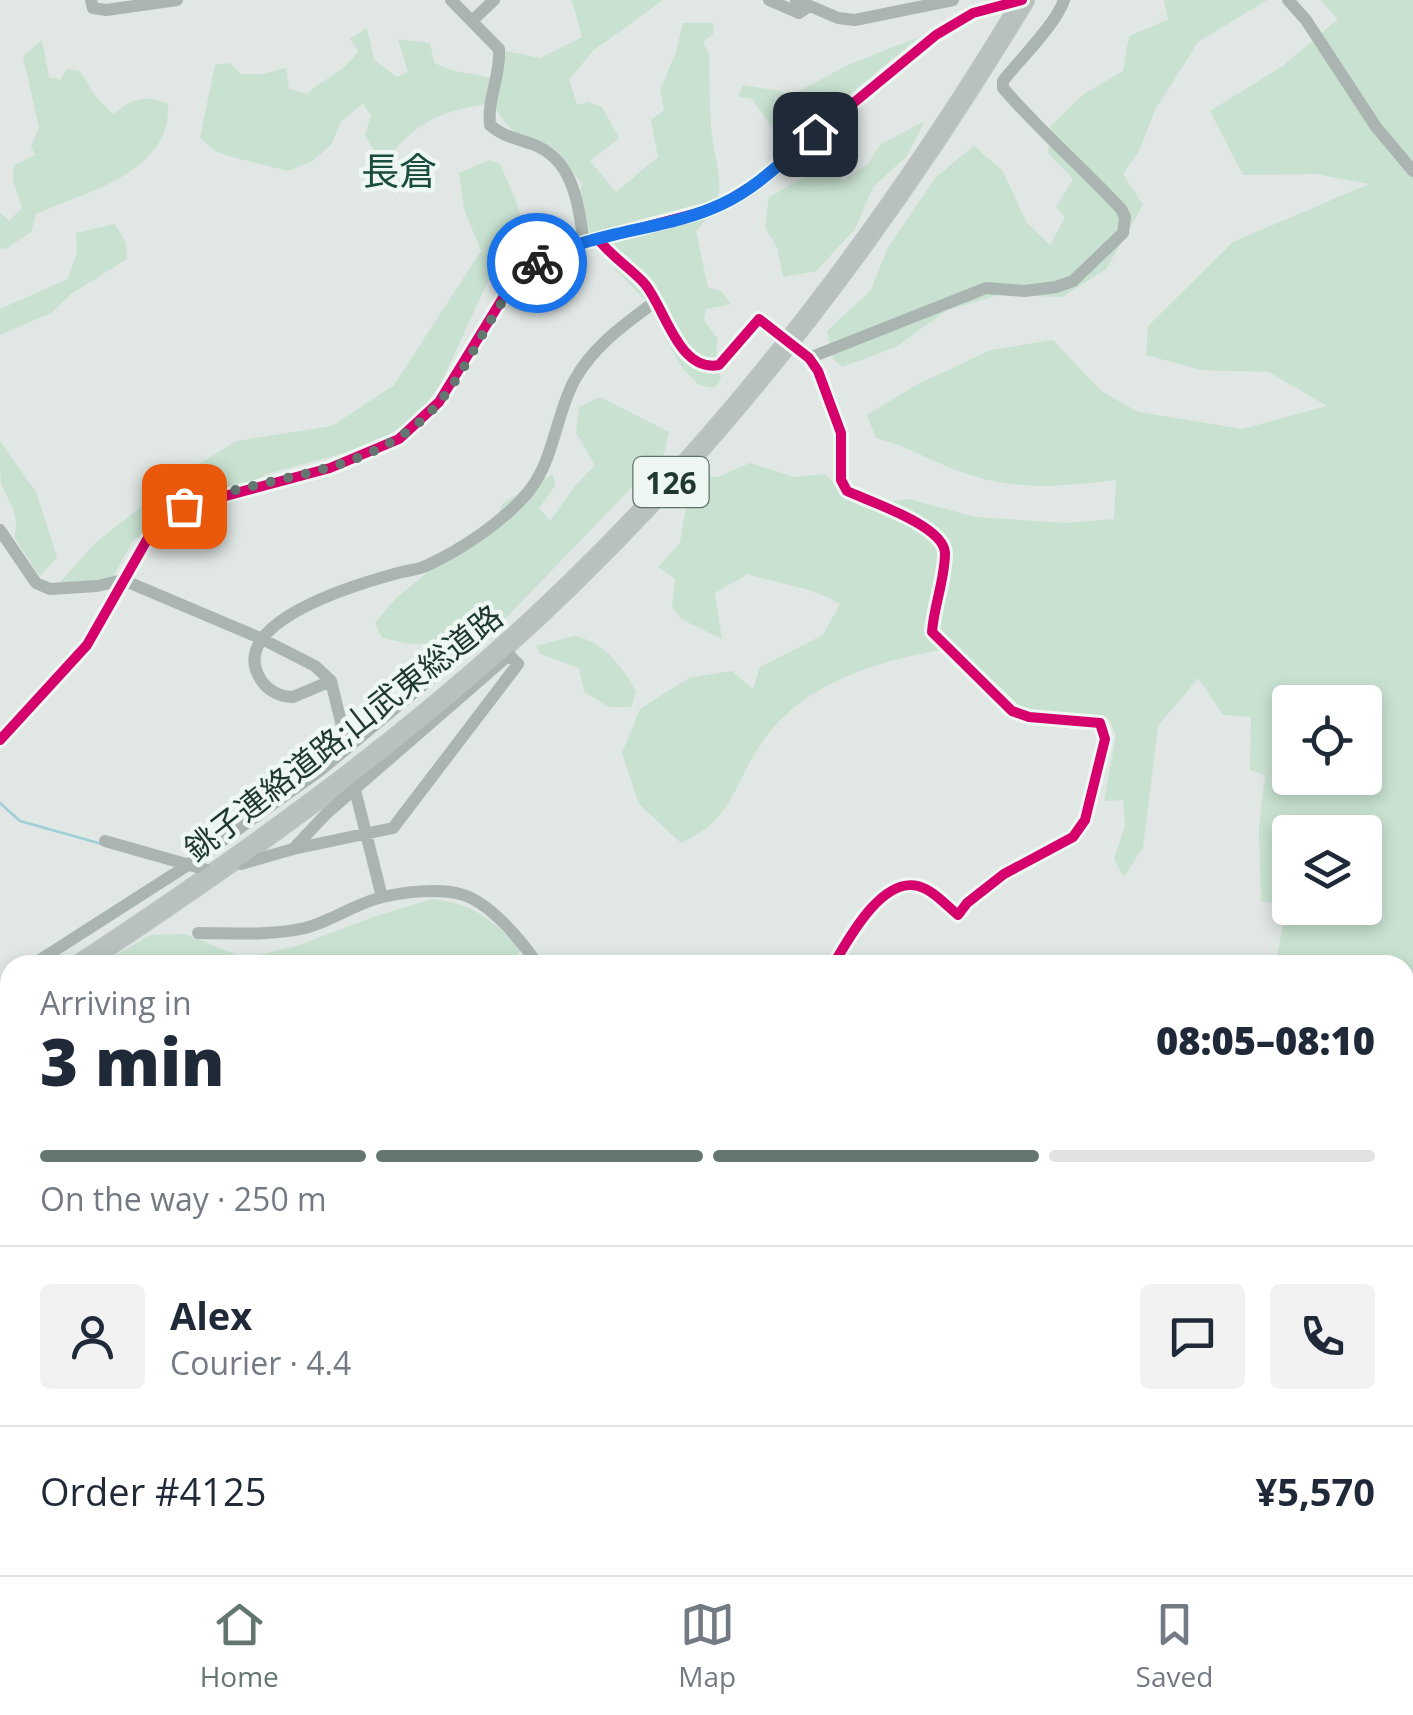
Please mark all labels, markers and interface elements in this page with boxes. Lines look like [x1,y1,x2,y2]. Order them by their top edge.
pin [773,92,858,177]
icon: home [788,107,843,162]
district label: 長倉 [361,144,437,196]
courier [487,213,587,313]
icon: bike [510,236,565,291]
road number: 126 [634,457,708,507]
pin [142,464,227,549]
icon: bag [157,479,212,534]
street label: 銚子連絡道路;山武東総道路 [175,594,511,870]
map controls [1272,685,1382,925]
button: locate [1272,685,1382,795]
button: layers [1272,815,1382,925]
text: Arriving in [40,981,192,1024]
text: 08:05–08:10 [1156,1014,1375,1066]
text: 3 min [40,1017,225,1105]
text: On the way · 250 m [40,1177,327,1220]
button: person [40,1284,145,1389]
button: chat [1140,1284,1245,1389]
button: phone [1270,1284,1375,1389]
text: Alex [170,1289,252,1341]
text: Courier · 4.4 [170,1341,351,1384]
text: Order #4125 [40,1465,267,1517]
text: ¥5,570 [1256,1465,1375,1517]
tab: Home [200,1597,279,1695]
tab: Map [678,1597,736,1695]
tab: Saved [1136,1597,1213,1695]

